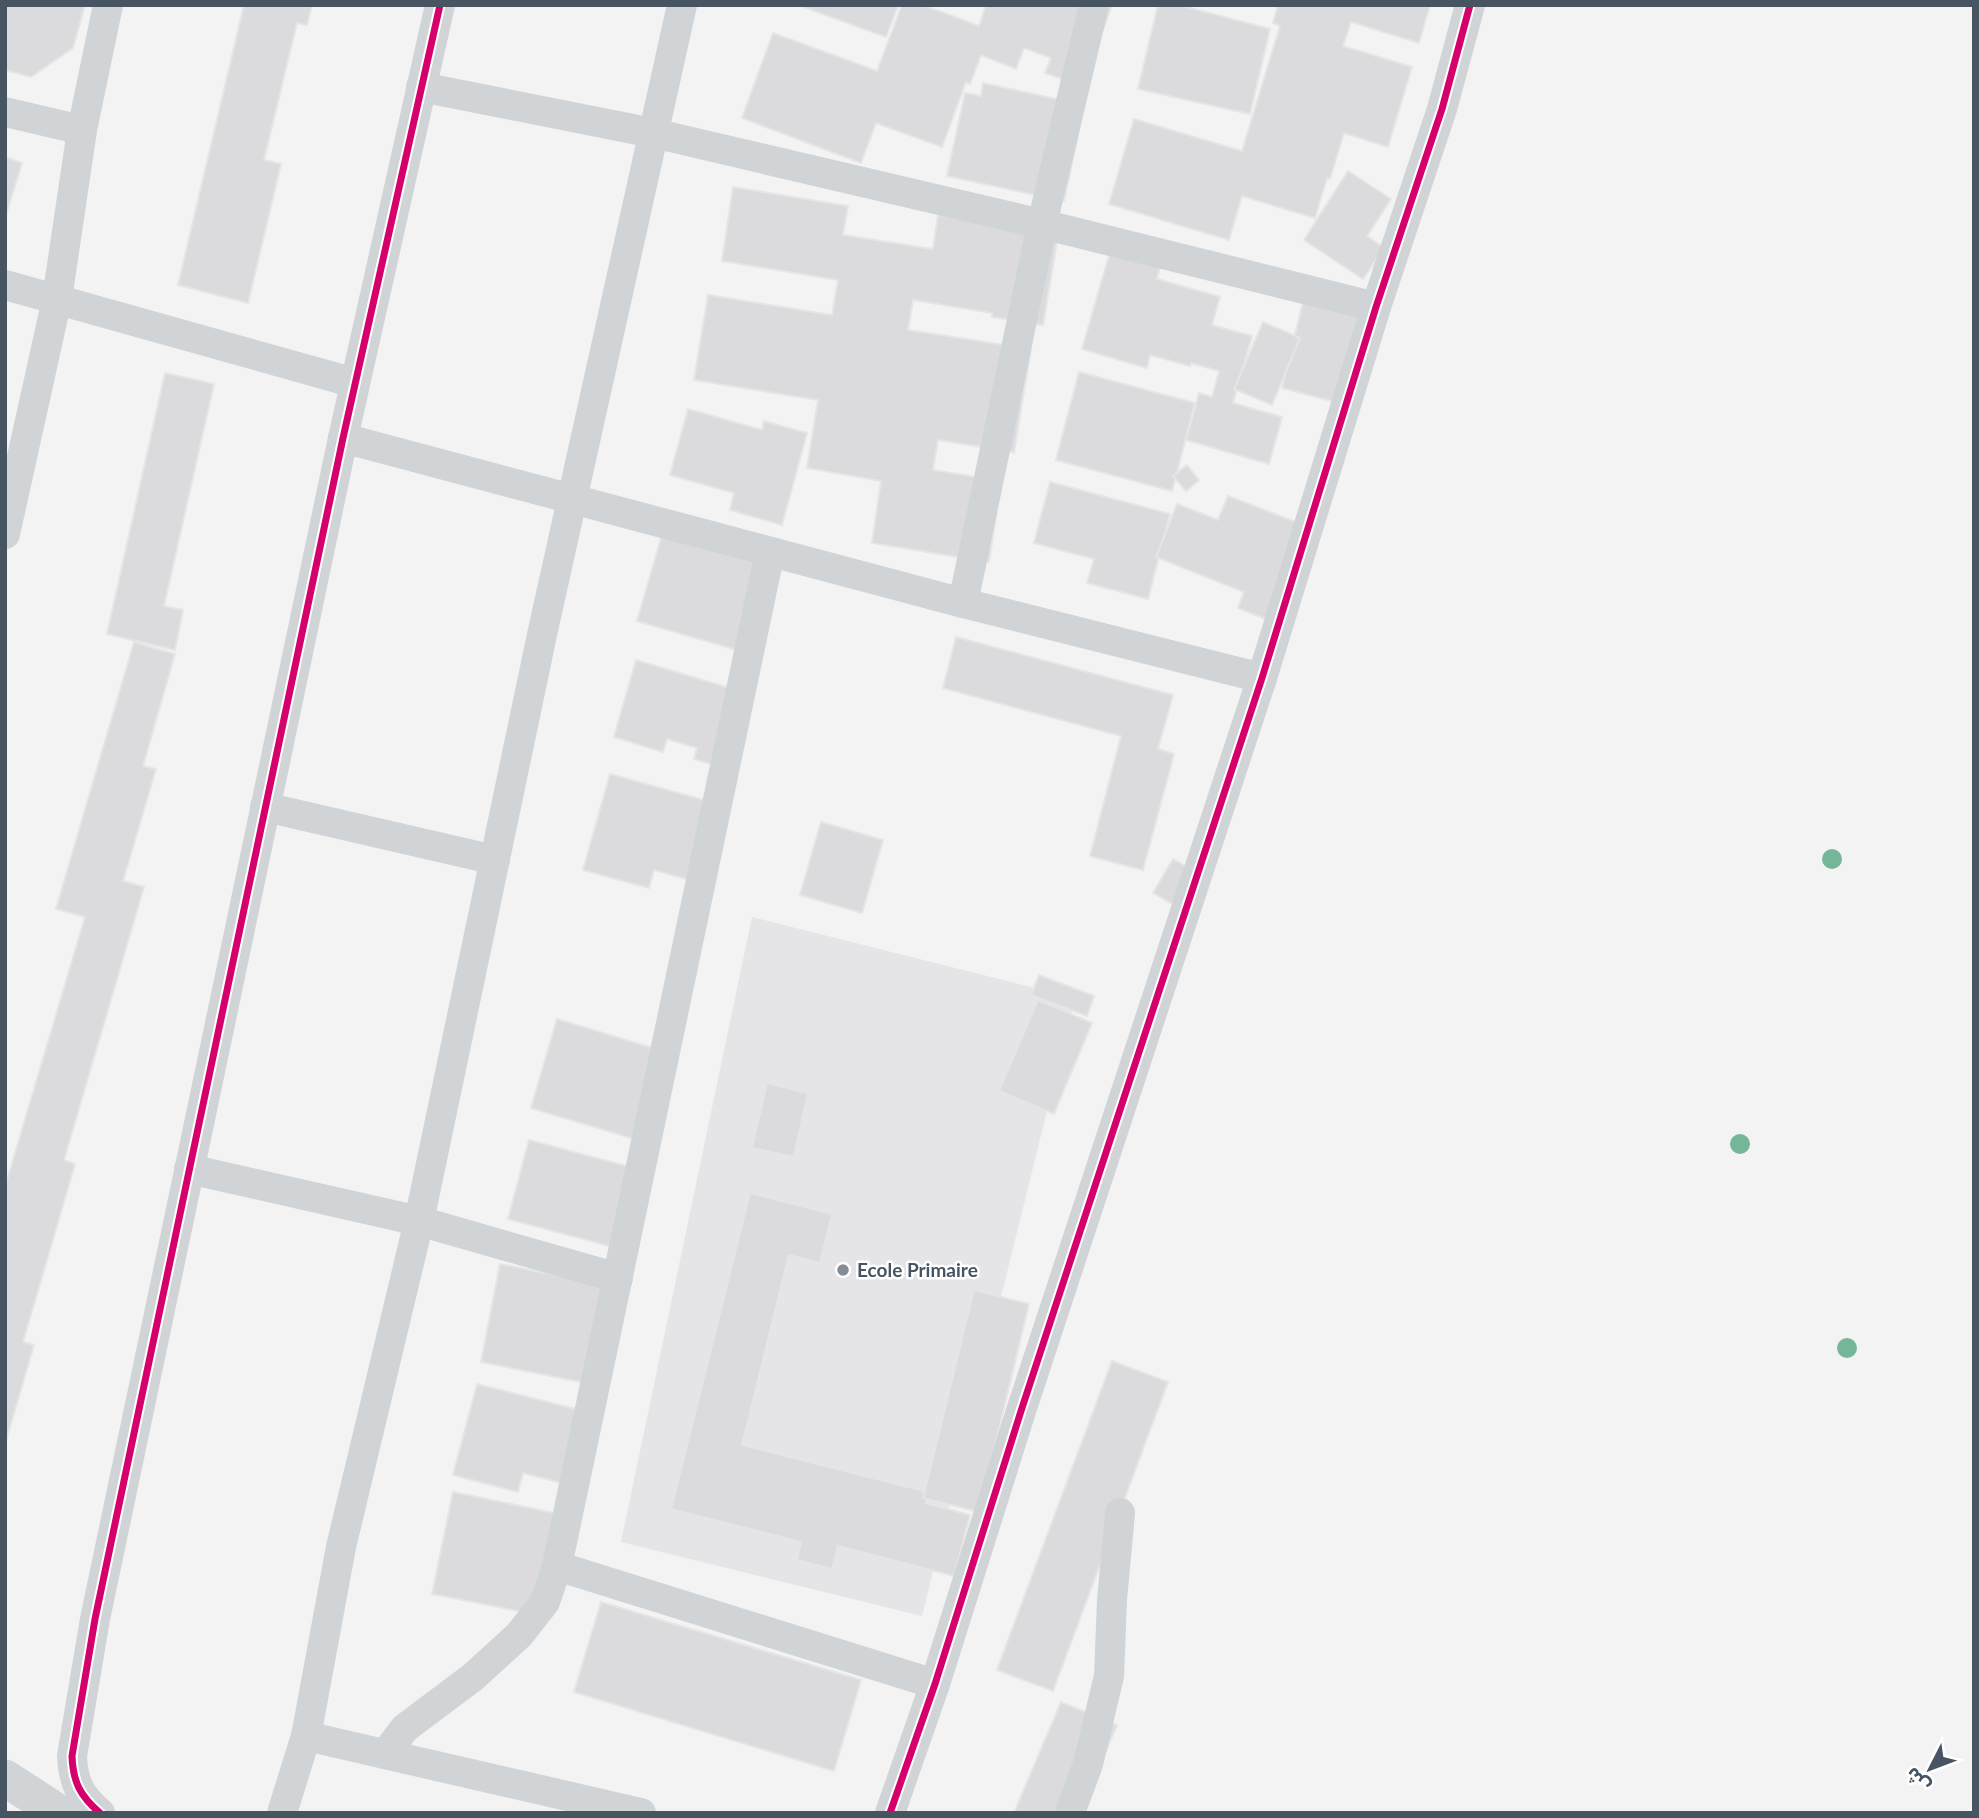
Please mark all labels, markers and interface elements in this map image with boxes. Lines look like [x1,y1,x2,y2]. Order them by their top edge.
place label: Ecole Primaire [857,1258,978,1281]
marker: Ecole Primaire [835,1262,851,1278]
north arrow [1895,1734,1965,1804]
text: ش [1900,1763,1934,1798]

